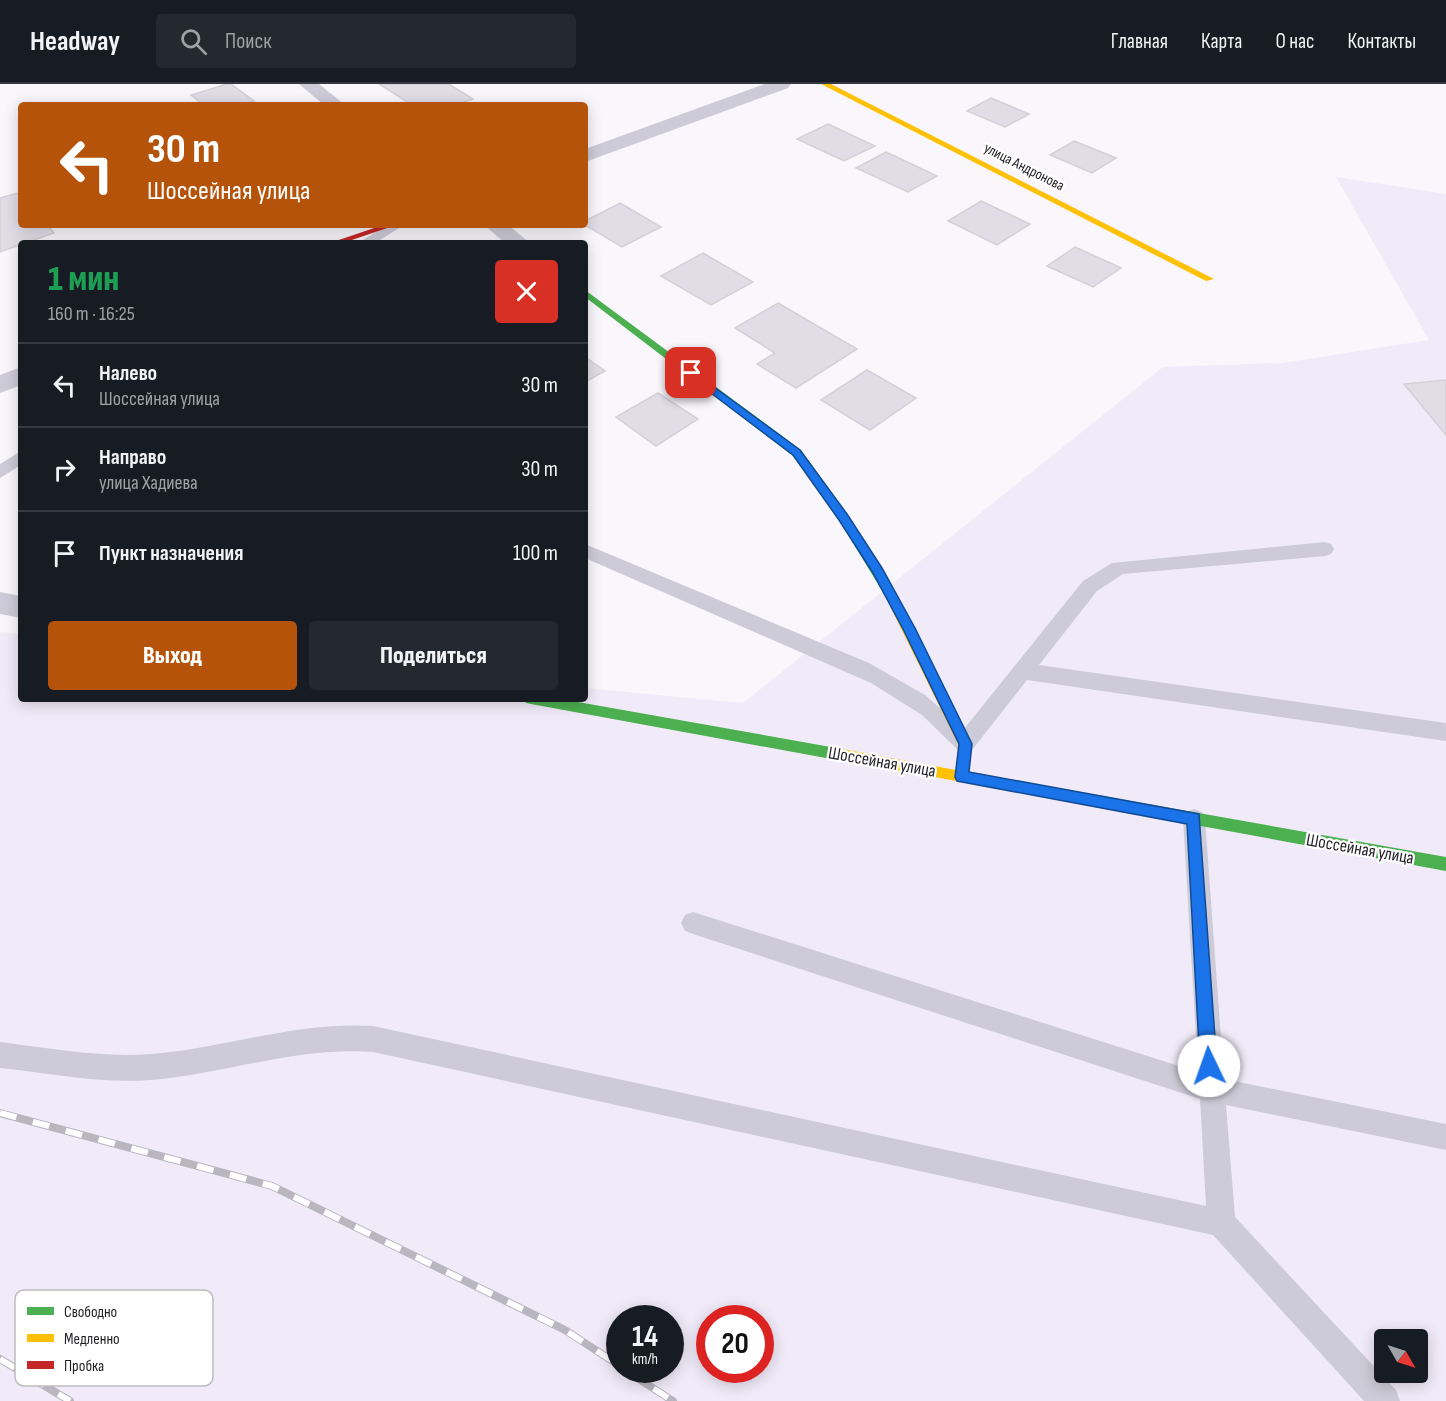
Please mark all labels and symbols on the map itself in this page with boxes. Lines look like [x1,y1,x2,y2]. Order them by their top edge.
street label: улица Андронова [981,139,1068,195]
pin [665,347,716,398]
street label: Шоссейная улица [827,742,938,782]
street label: Шоссейная улица [1305,829,1416,869]
position arrow [1177,1034,1241,1098]
legend [15,1290,213,1386]
text: Свободно [64,1303,117,1322]
speed limit sign: 20 [696,1305,774,1383]
north arrow [1374,1329,1428,1383]
text: Медленно [64,1330,120,1349]
text: Пробка [64,1357,104,1376]

